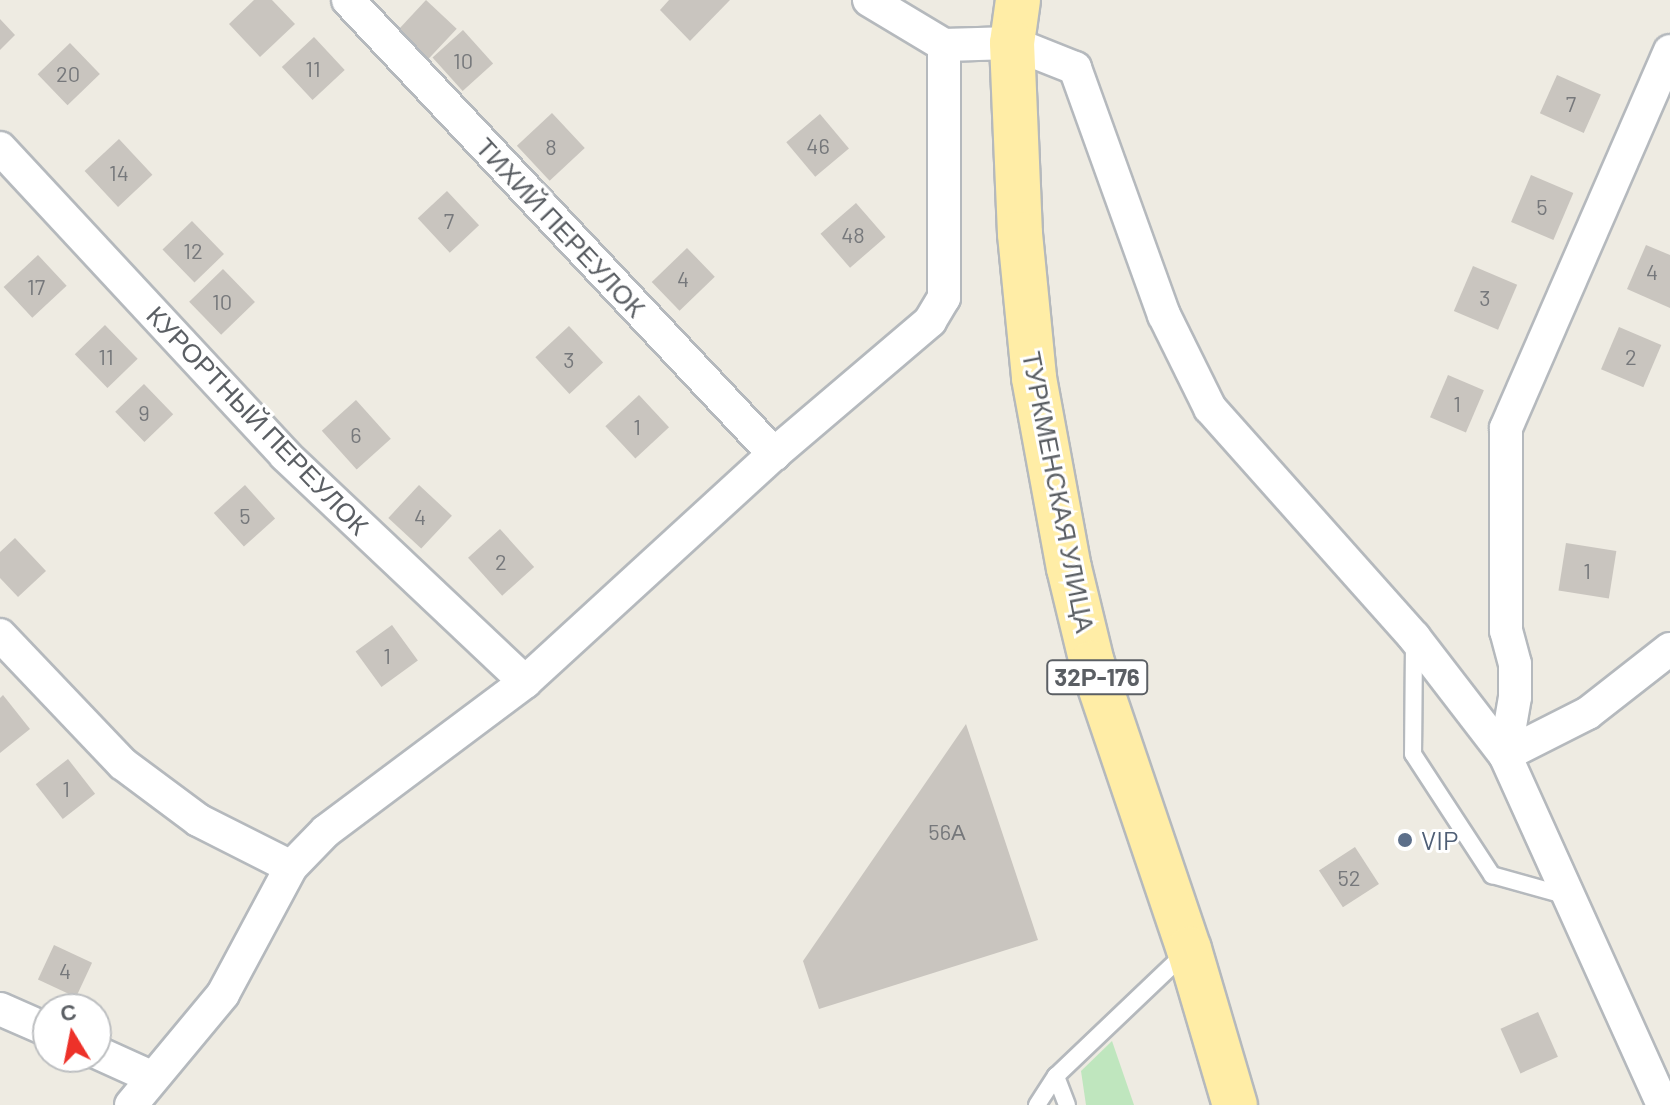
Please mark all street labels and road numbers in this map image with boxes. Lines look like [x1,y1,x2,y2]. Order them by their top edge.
street label: ТИХИЙ ПЕРЕУЛОК [470,131,652,323]
street label: КУРОРТНЫЙ ПЕРЕУЛОК [141,299,375,541]
street label: ТУРКМЕНСКАЯ УЛИЦА [1016,349,1102,635]
road number: 32Р-176 [1045,657,1149,697]

